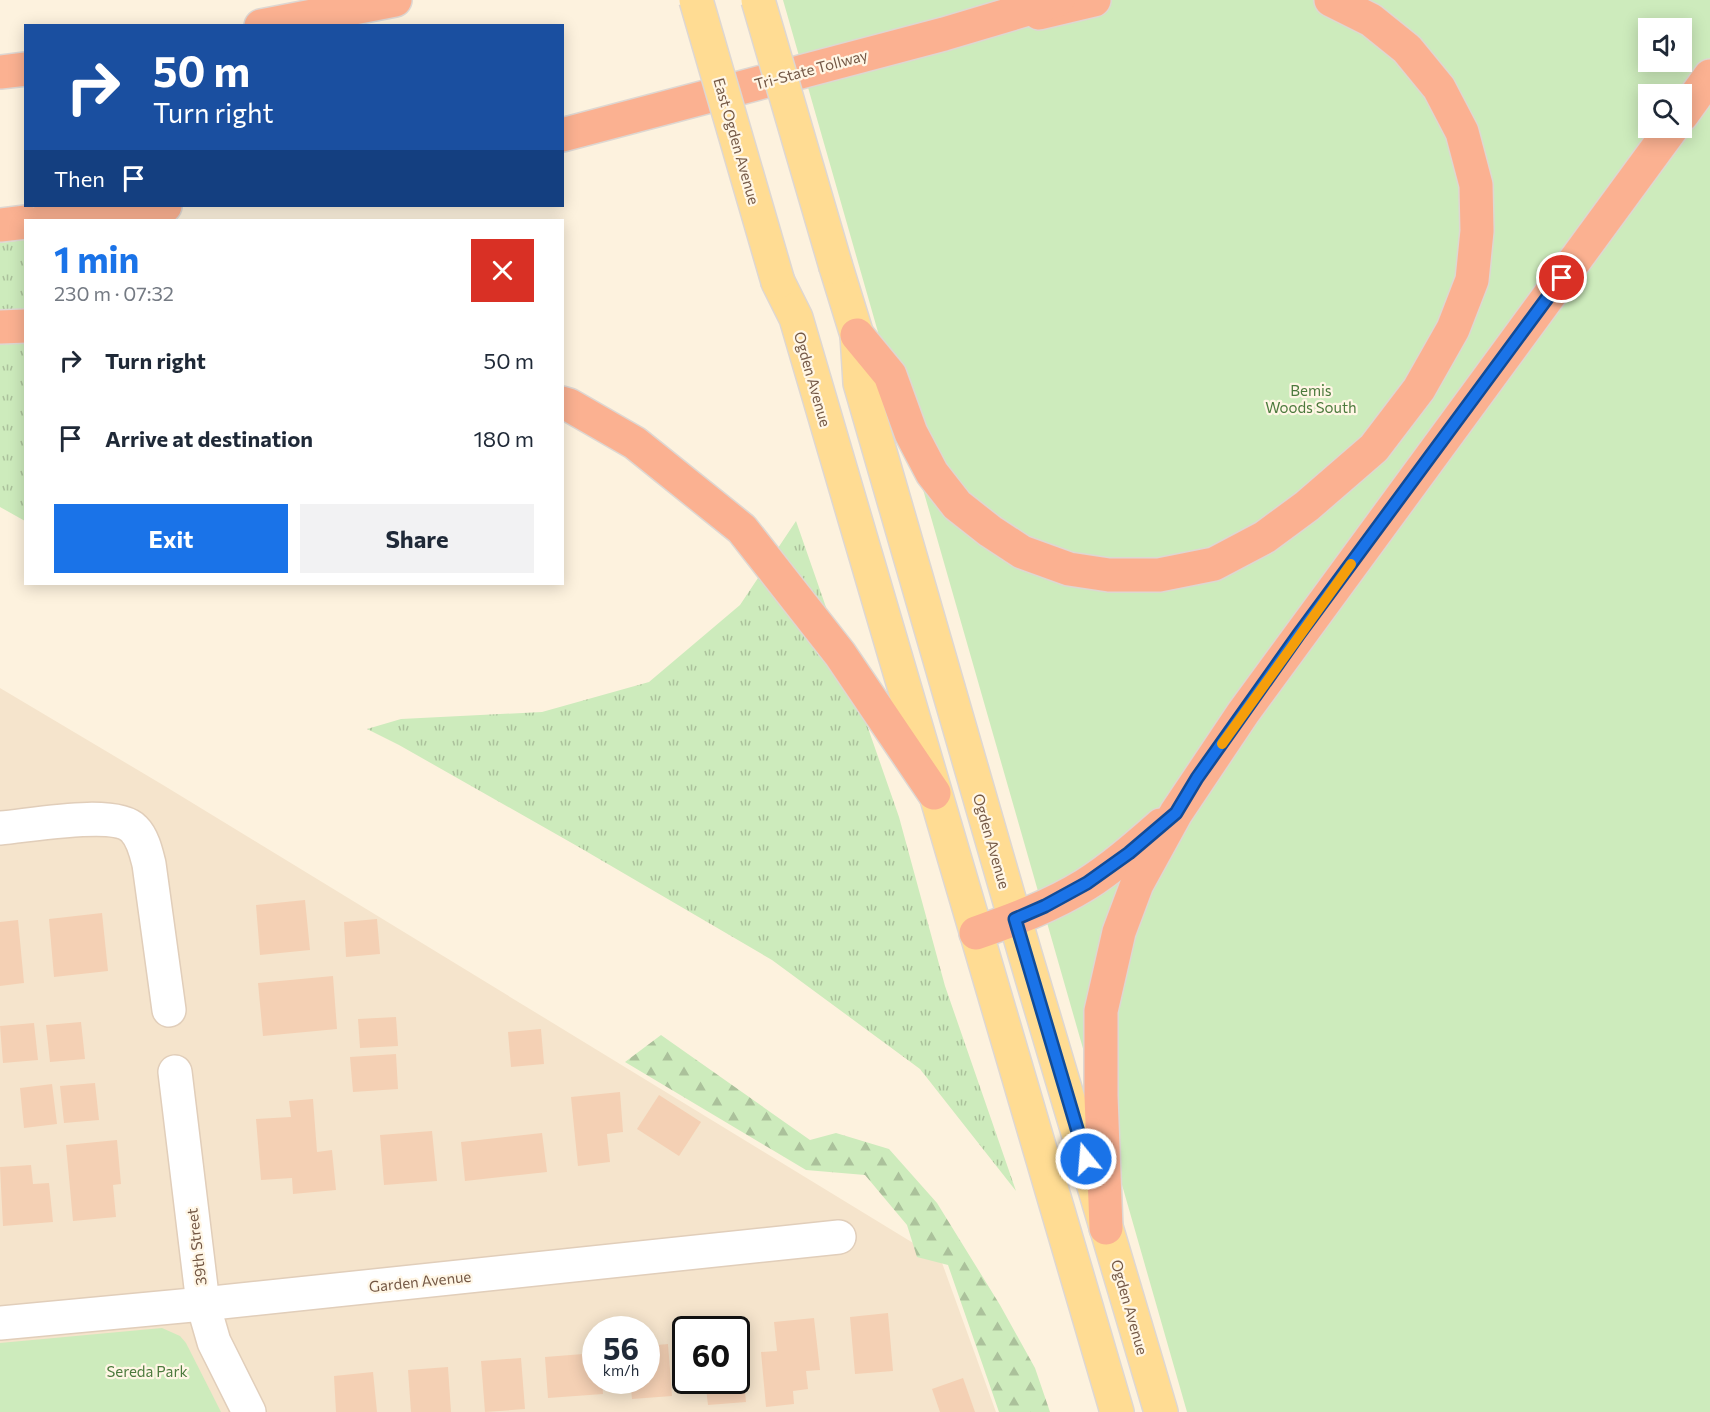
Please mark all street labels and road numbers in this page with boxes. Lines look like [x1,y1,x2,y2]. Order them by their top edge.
street label: Tri-State Tollway [752,45,870,93]
street label: East Ogden Avenue [710,76,764,206]
street label: Ogden Avenue [791,329,835,429]
street label: Ogden Avenue [970,791,1014,891]
street label: 39th Street [182,1207,210,1287]
street label: Ogden Avenue [1108,1257,1152,1357]
street label: Garden Avenue [368,1267,472,1295]

